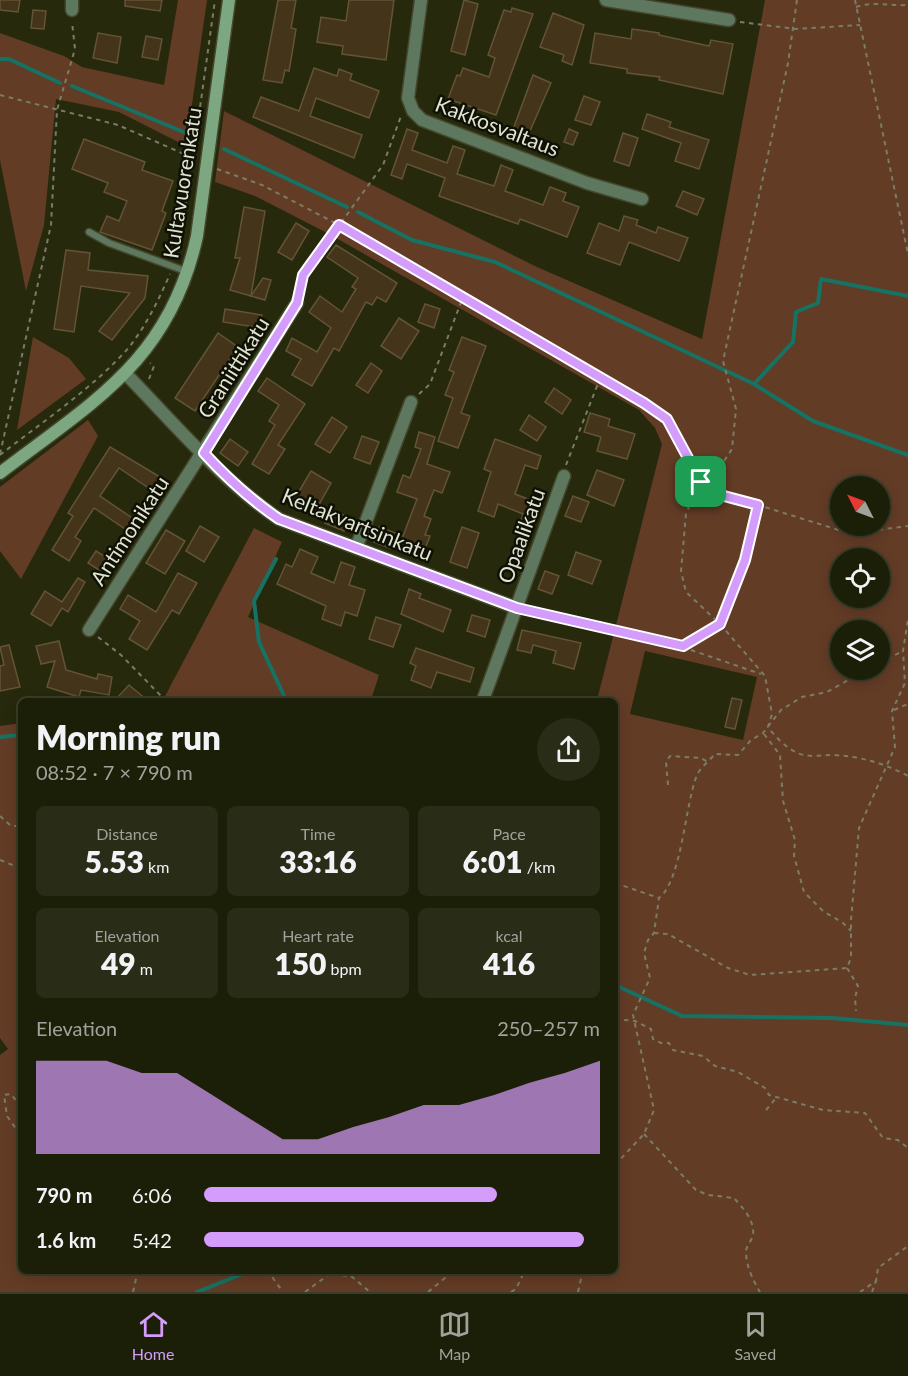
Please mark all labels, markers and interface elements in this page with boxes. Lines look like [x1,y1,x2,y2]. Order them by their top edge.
street label: Kakkosvaltaus [432,91,563,161]
street label: Kultavuorenkatu [157,106,206,260]
street label: Graniittikatu [192,312,274,422]
pin [675,456,726,507]
icon: arrive [684,465,717,498]
street label: Antimonikatu [84,471,173,589]
north arrow [830,476,890,536]
map controls [830,476,890,680]
street label: Keltakvartsinkatu [279,482,436,565]
street label: Opaalikatu [492,484,549,586]
button: locate [830,548,890,608]
button: layers [830,620,890,680]
text: Morning run [36,717,221,757]
button: share [537,718,600,781]
text: 08:52 · 7 × 790 m [36,760,193,784]
text: Distance [96,824,158,843]
text: Time [301,824,335,843]
text: Pace [492,824,526,843]
text: 5.53 [85,843,144,879]
text: 33:16 [279,843,357,879]
text: 6:01 [463,843,523,879]
text: km [144,857,169,876]
text: /km [523,857,555,876]
text: Elevation [95,926,160,945]
text: Heart rate [282,926,354,945]
text: kcal [495,926,523,945]
text: 49 [101,945,136,981]
text: 150 [274,945,327,981]
text: 416 [483,945,535,981]
text: m [136,959,153,978]
text: bpm [327,959,362,978]
text: Elevation [36,1016,117,1040]
text: 250–257 m [497,1016,600,1040]
text: 790 m [36,1183,92,1207]
text: 6:06 [132,1183,172,1207]
text: 1.6 km [36,1228,96,1252]
text: 5:42 [132,1228,172,1252]
tab: Home [132,1308,174,1363]
tab: Map [438,1308,471,1363]
tab: Saved [734,1308,776,1363]

